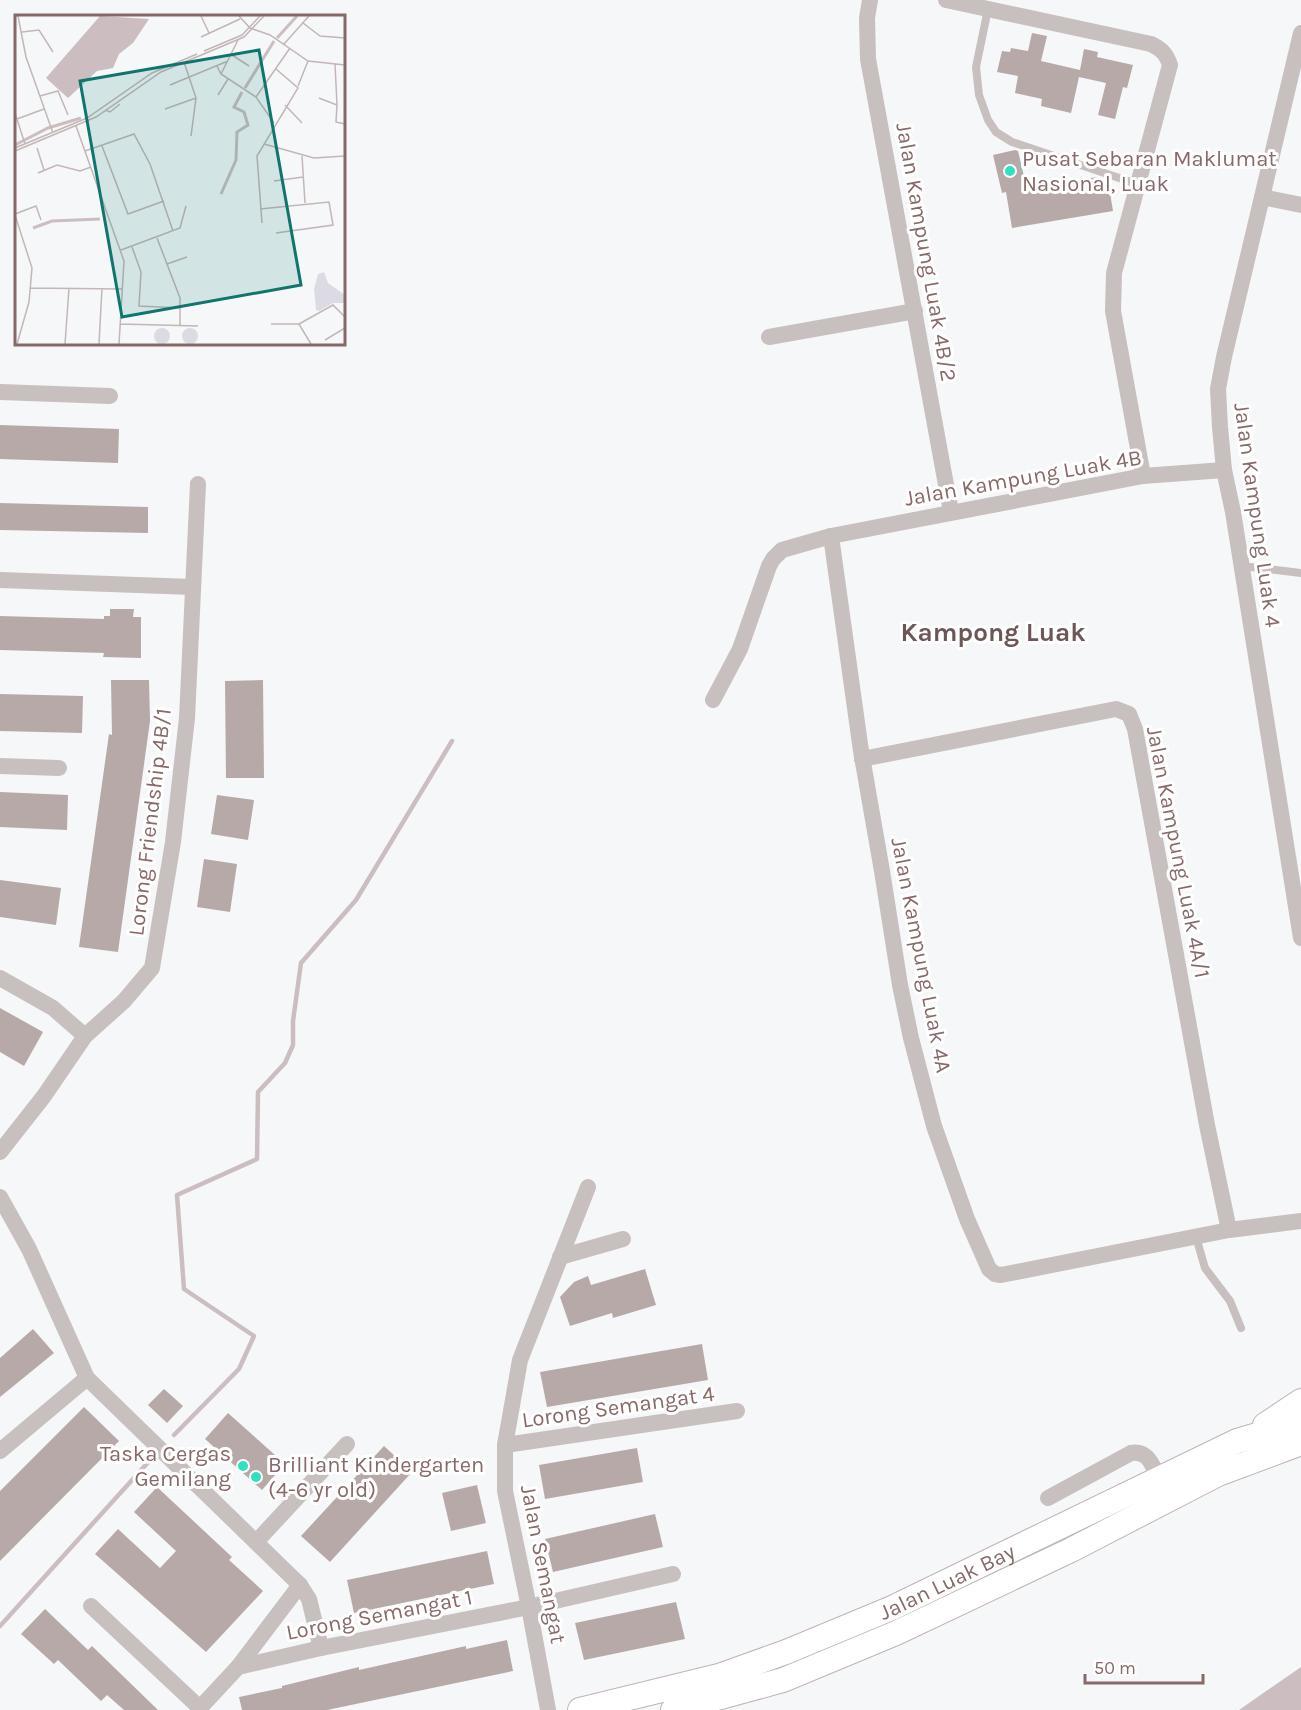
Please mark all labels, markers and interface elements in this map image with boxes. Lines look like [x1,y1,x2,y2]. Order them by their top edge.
inset map [15,15,345,345]
street label: Jalan Kampung Luak 4B/2 [890,121,962,384]
place label: Pusat Sebaran Maklumat Nasional, Luak [1022,146,1277,197]
marker: Pusat Sebaran Maklumat Nasional, Luak [1003,164,1017,178]
street label: Jalan Kampung Luak 4 [1228,401,1286,629]
street label: Jalan Kampung Luak 4B [903,444,1144,512]
district label: Kampong Luak [900,617,1086,648]
street label: Lorong Friendship 4B/1 [123,707,177,937]
street label: Jalan Kampung Luak 4A/1 [1141,724,1215,980]
street label: Jalan Kampung Luak 4A [885,835,957,1075]
street label: Lorong Semangat 4 [520,1381,716,1433]
place label: Taska Cergas Gemilang [100,1441,232,1492]
place label: Brilliant Kindergarten (4-6 yr old) [268,1452,484,1503]
marker: Taska Cergas Gemilang [236,1459,250,1473]
marker: Brilliant Kindergarten (4-6 yr old) [249,1470,263,1484]
street label: Jalan Semangat [515,1483,571,1646]
street label: Jalan Luak Bay [876,1539,1019,1626]
street label: Lorong Semangat 1 [284,1584,474,1646]
scale bar [1085,1647,1204,1685]
text: 50 m [1094,1657,1136,1679]

